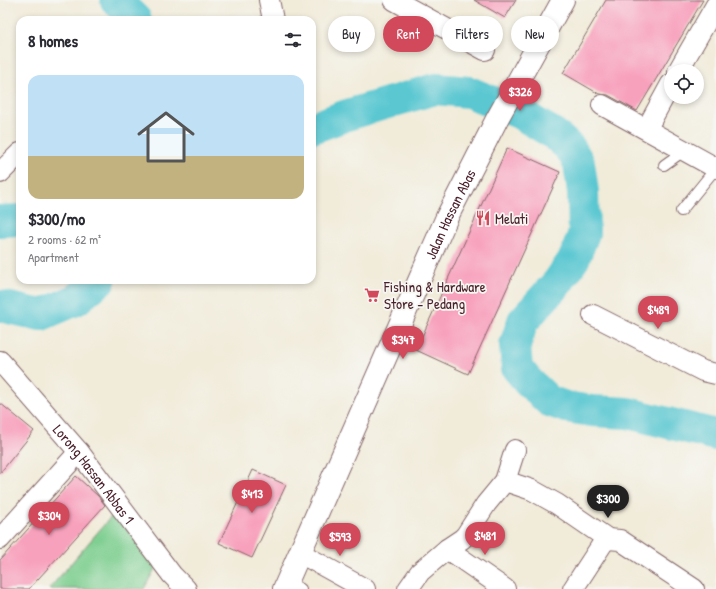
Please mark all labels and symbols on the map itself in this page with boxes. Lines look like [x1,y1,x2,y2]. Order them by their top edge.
pin: $326 [496,78,544,112]
street label: Jalan Hassan Abas [419,165,480,262]
place label: Melati [495,208,528,229]
restaurant icon: Melati [474,209,492,227]
place label: Fishing & Hardware Store - Pedang [383,276,486,314]
supermarket icon: Fishing & Hardware Store - Pedang [363,286,381,304]
pin: $489 [634,296,682,330]
pin: $347 [379,326,427,360]
street label: Lorong Hassan Abbas 1 [49,419,140,528]
pin: $413 [228,480,276,514]
pin: $300 [584,485,632,519]
pin: $304 [25,502,73,536]
pin: $481 [461,522,509,556]
pin: $593 [316,523,364,557]

